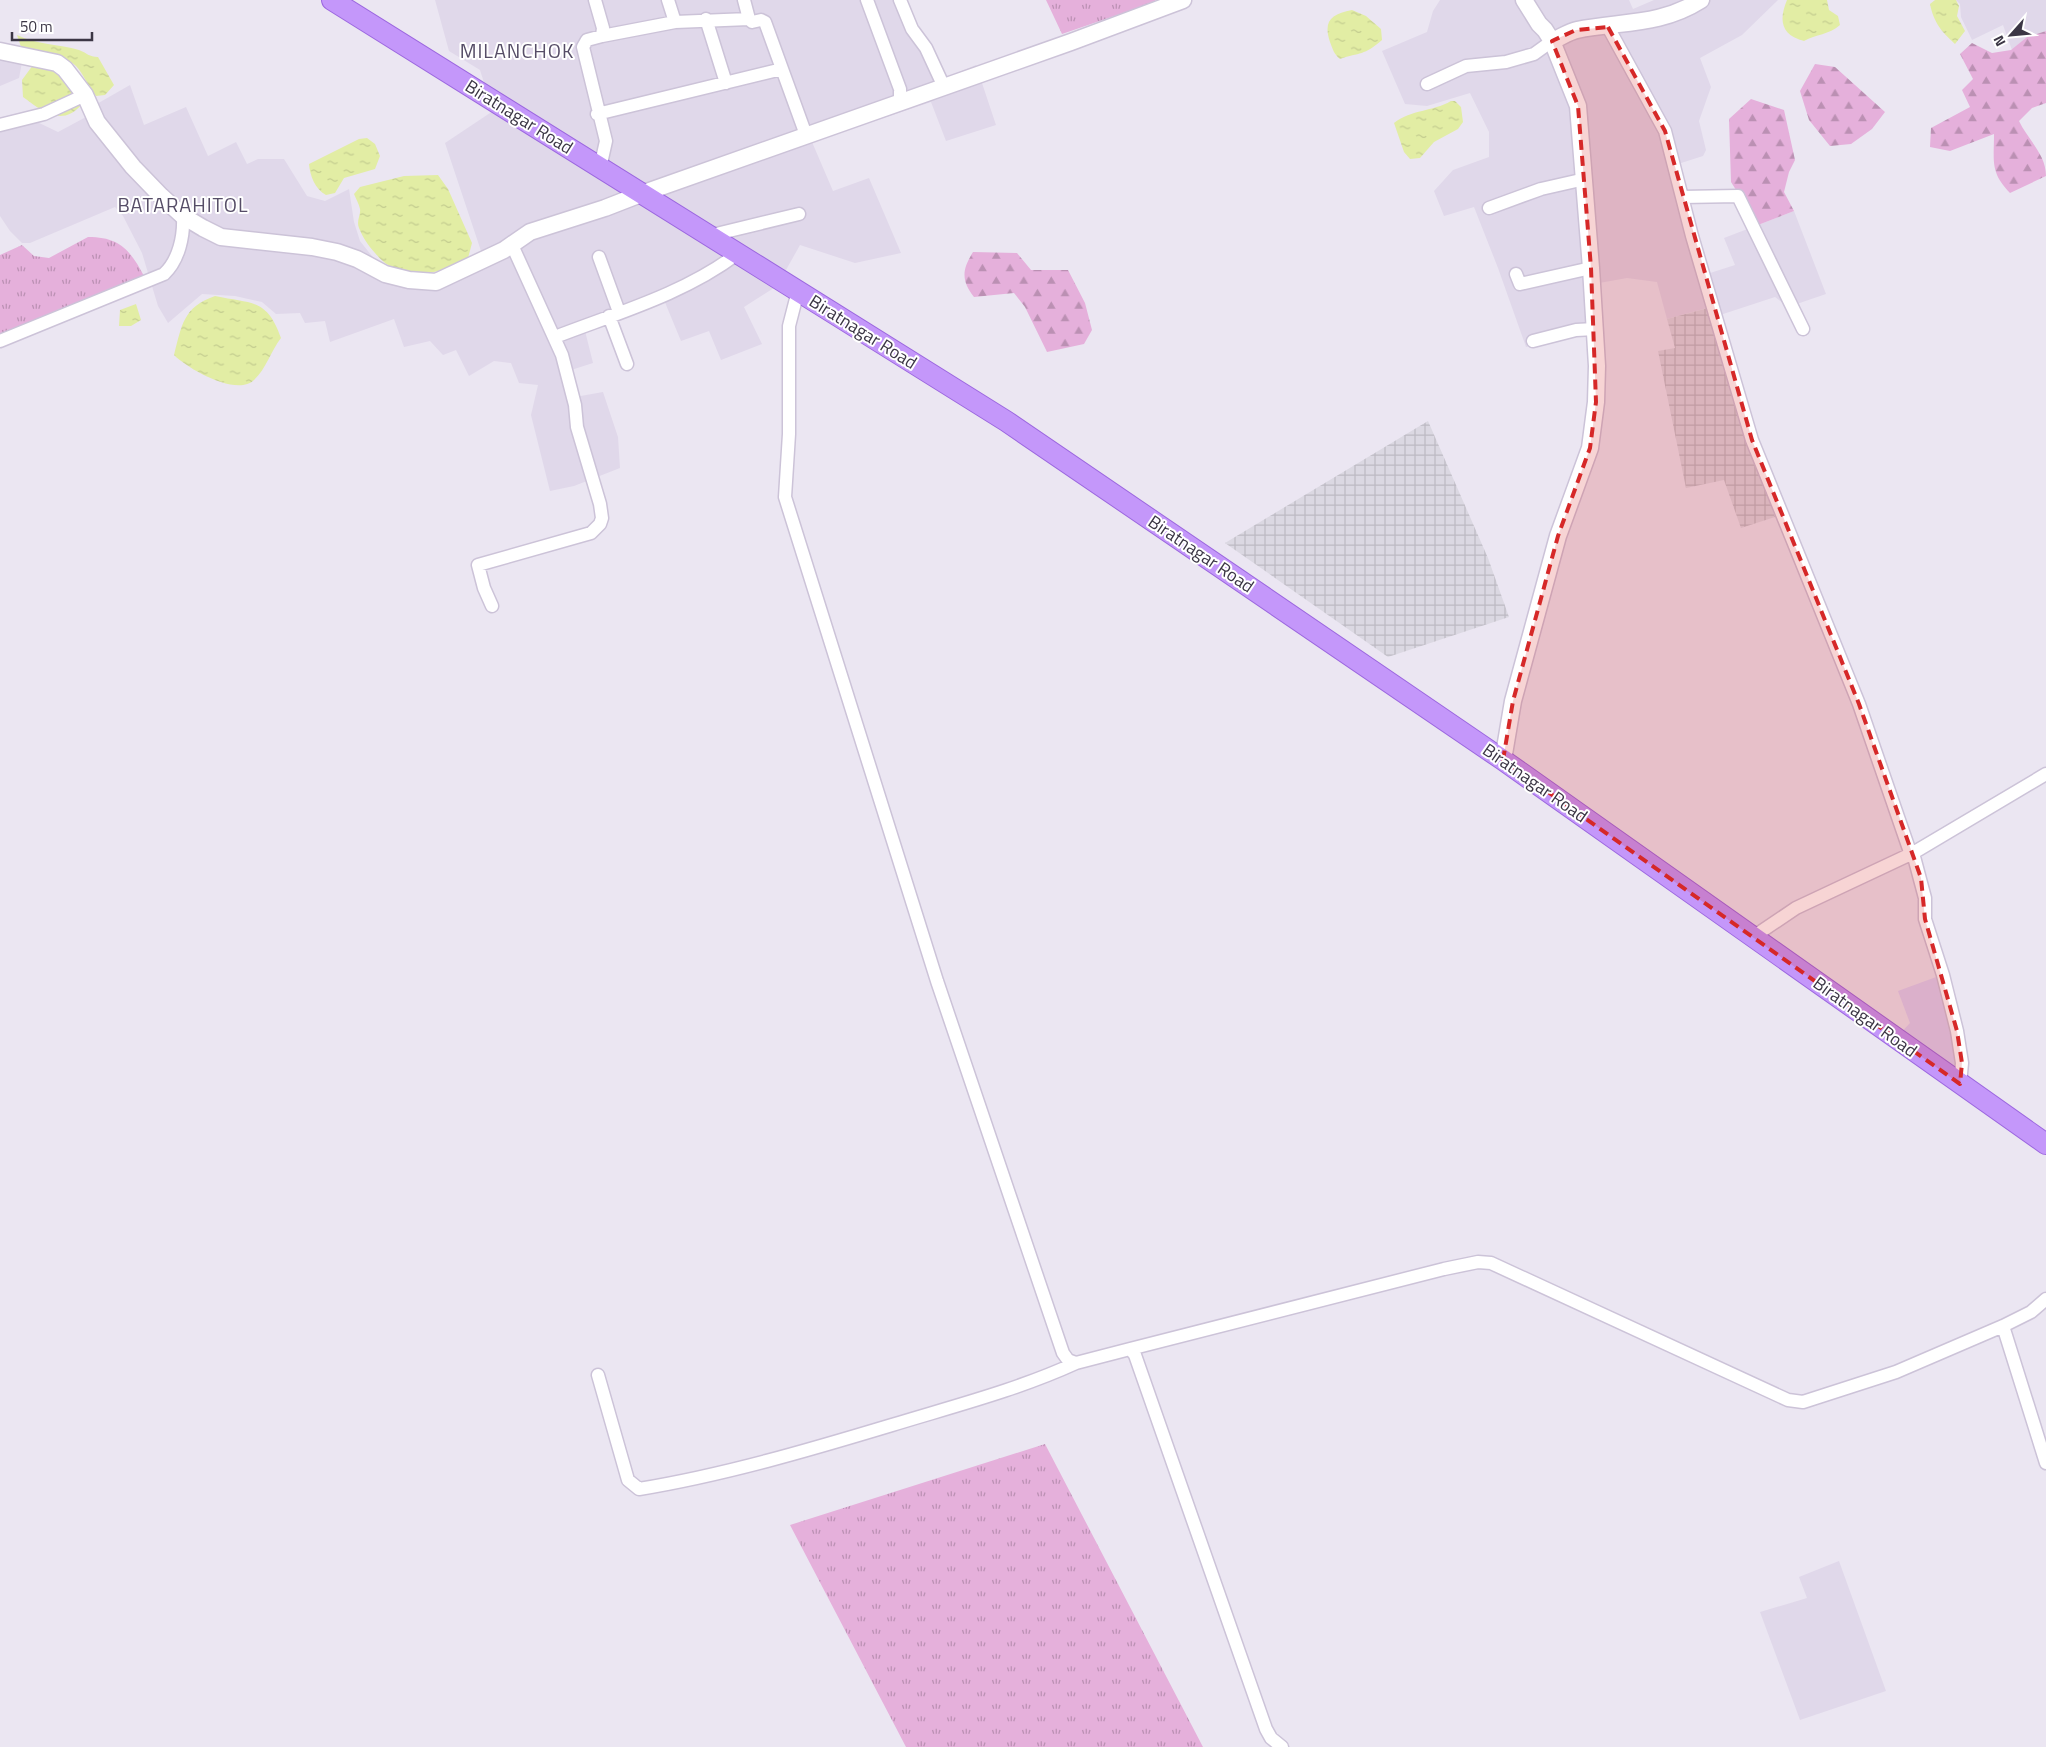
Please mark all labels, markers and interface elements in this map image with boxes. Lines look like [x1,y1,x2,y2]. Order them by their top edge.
scale bar [12,10,92,42]
north arrow [1986,10,2036,60]
text: 50 m [20,15,53,38]
text: N [1987,32,2011,50]
district label: MILANCHOK [460,35,574,66]
street label: Biratnagar Road [460,73,578,161]
district label: BATARAHITOL [117,189,249,220]
street label: Biratnagar Road [804,288,922,376]
street label: Biratnagar Road [1143,508,1260,599]
street label: Biratnagar Road [1477,736,1593,829]
street label: Biratnagar Road [1808,970,1923,1064]

